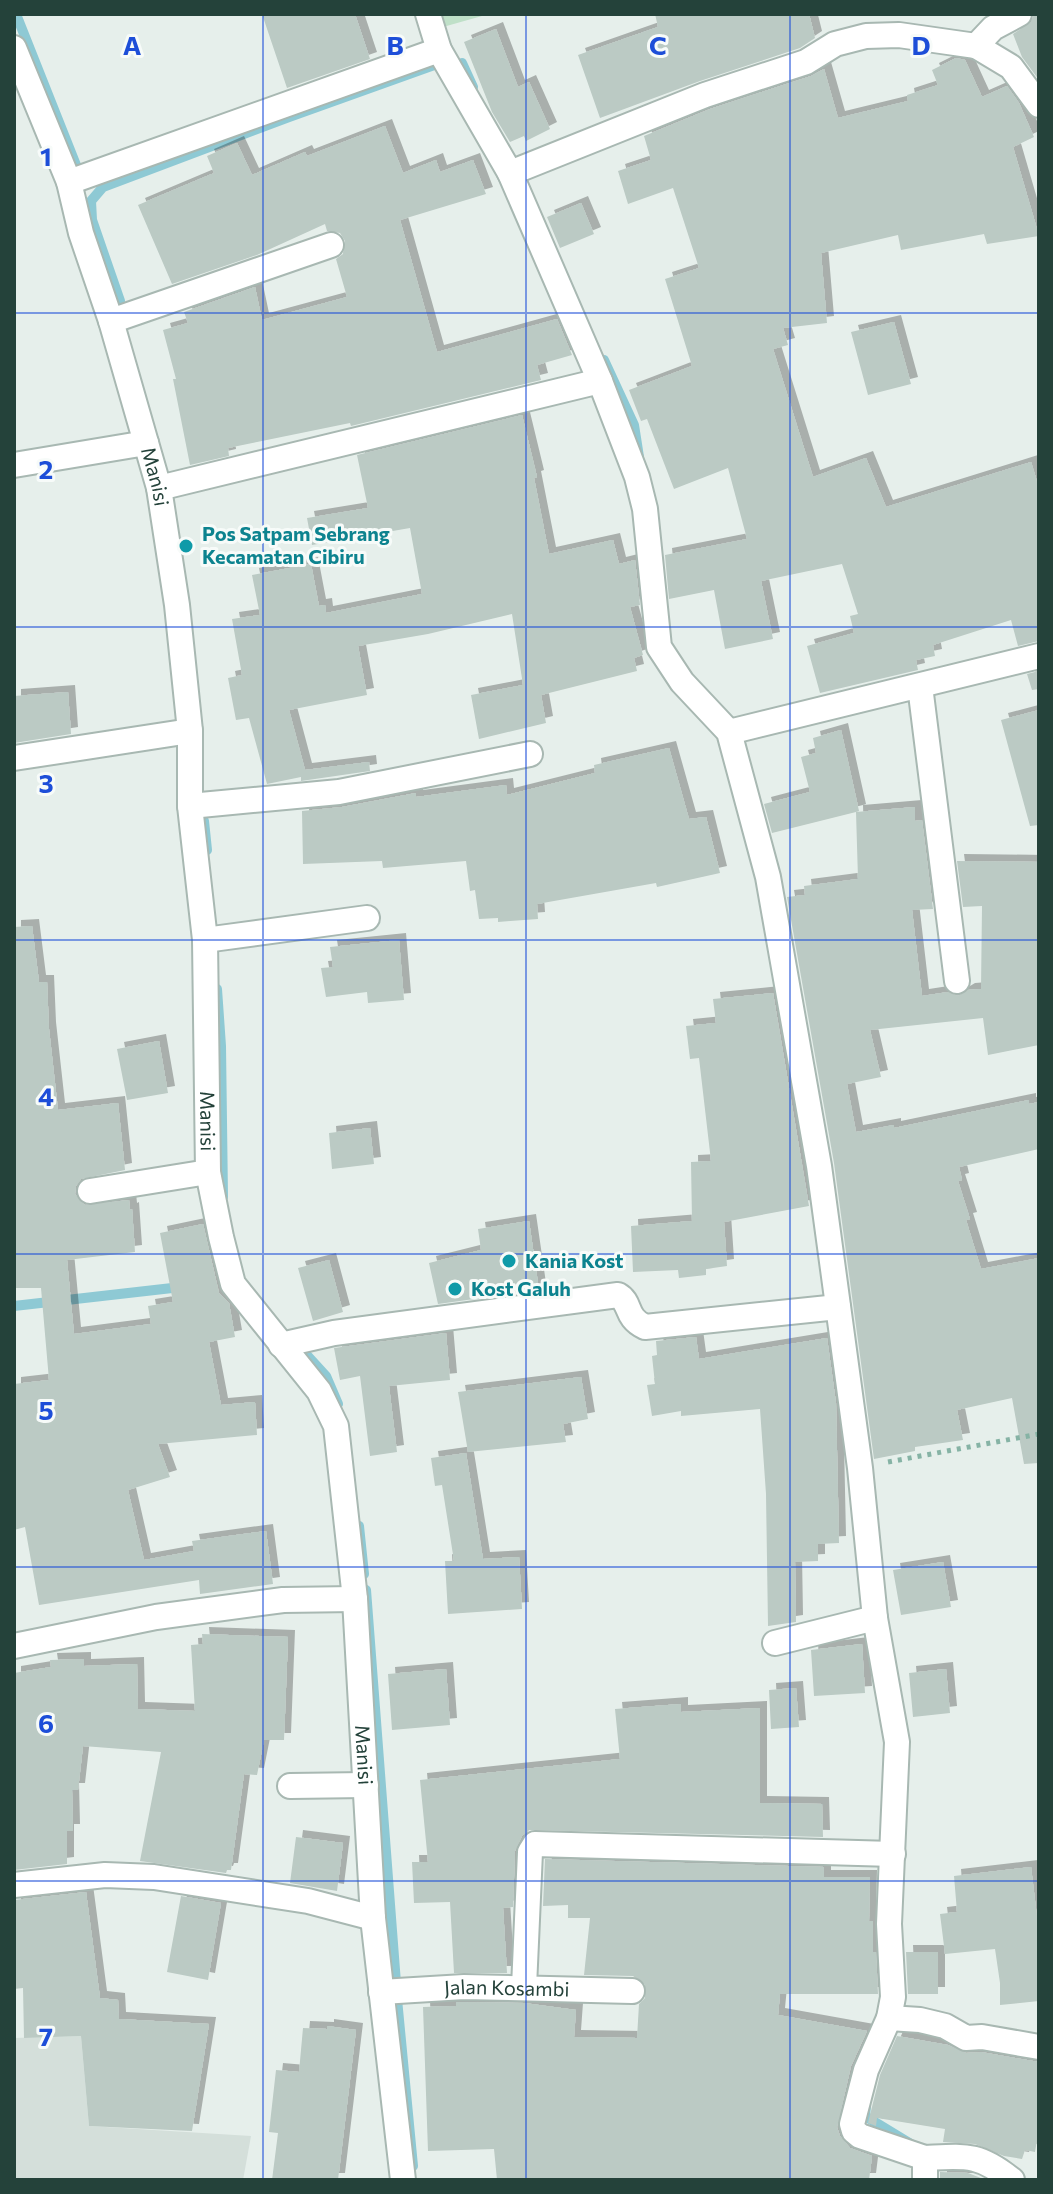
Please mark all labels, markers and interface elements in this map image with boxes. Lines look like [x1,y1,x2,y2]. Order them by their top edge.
text: A [123,29,142,60]
text: B [386,29,404,60]
text: C [649,29,667,60]
text: D [911,29,931,60]
text: 1 [40,140,52,171]
street label: Manisi [137,444,175,508]
text: 2 [39,453,53,484]
place label: Pos Satpam Sebrang Kecamatan Cibiru [202,521,390,568]
marker: Pos Satpam Sebrang Kecamatan Cibiru [177,537,195,555]
text: 3 [38,767,54,798]
text: 4 [38,1080,54,1111]
street label: Manisi [196,1091,221,1151]
place label: Kania Kost [525,1248,624,1272]
marker: Kania Kost [500,1252,518,1270]
place label: Kost Galuh [471,1276,571,1300]
marker: Kost Galuh [446,1280,464,1298]
text: 5 [38,1394,54,1425]
text: 6 [38,1707,54,1738]
street label: Manisi [351,1724,378,1786]
street label: Jalan Kosambi [443,1974,570,2001]
text: 7 [39,2020,53,2051]

